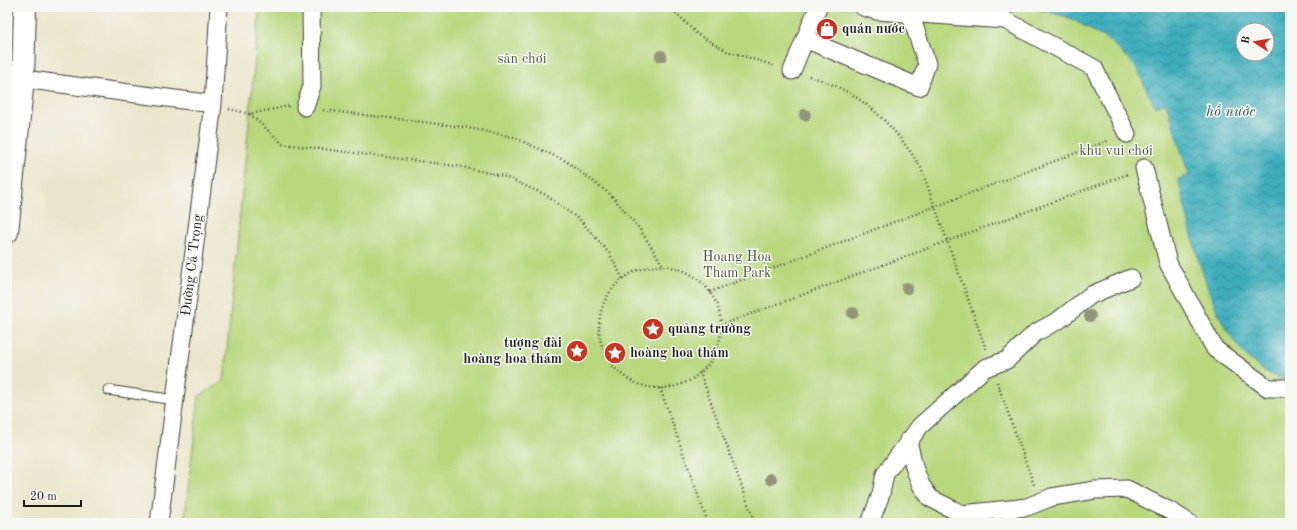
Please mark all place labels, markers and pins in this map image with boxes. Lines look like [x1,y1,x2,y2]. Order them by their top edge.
shop icon: quán nước [814,16,840,42]
place label: quán nước [842,22,905,36]
place icon: quảng trường [640,316,666,342]
place label: quảng trường [668,322,751,336]
place label: tượng đài hoàng hoa thám [463,336,562,366]
place icon: tượng đài hoàng hoa thám [564,338,590,364]
place icon: hoàng hoa thám [602,340,628,366]
place label: hoàng hoa thám [630,346,729,360]

